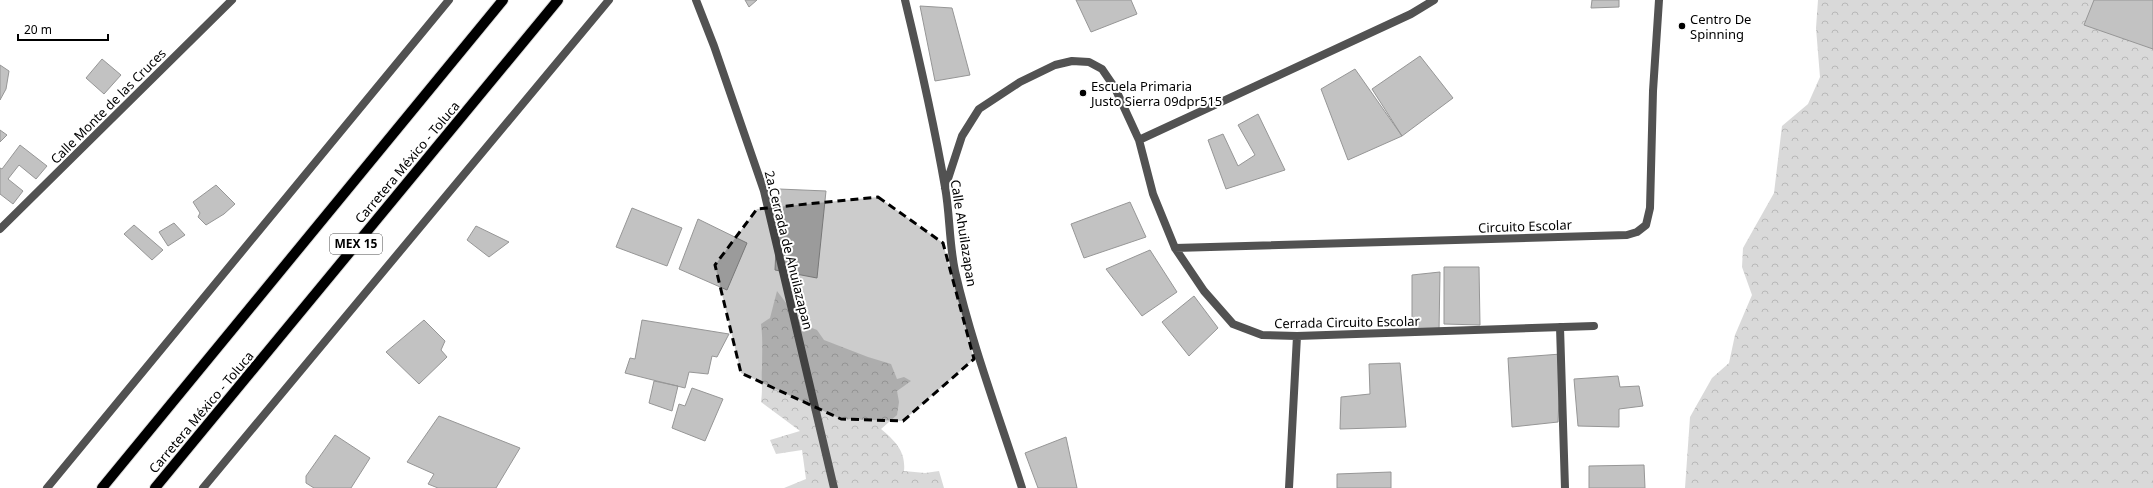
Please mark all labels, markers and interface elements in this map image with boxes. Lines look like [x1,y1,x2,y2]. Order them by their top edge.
place label: Centro De Spinning [1690,10,1751,43]
scale bar [18,16,108,42]
text: 20 m [24,21,52,38]
marker: Centro De Spinning [1677,21,1687,31]
street label: Calle Monte de las Cruces [46,44,170,168]
place label: Escuela Primaria Justo Sierra 09dpr515 [1089,77,1222,110]
marker: Escuela Primaria Justo Sierra 09dpr515 [1078,88,1088,98]
street label: Carretera México - Toluca [350,97,464,227]
street label: 2a.Cerrada de Ahuilazapan [761,169,817,331]
street label: Calle Ahuilazapan [947,178,981,288]
street label: Circuito Escolar [1478,215,1573,237]
road number: MEX 15 [330,234,382,254]
street label: Cerrada Circuito Escolar [1274,312,1421,332]
street label: Carretera México - Toluca [144,347,258,477]

